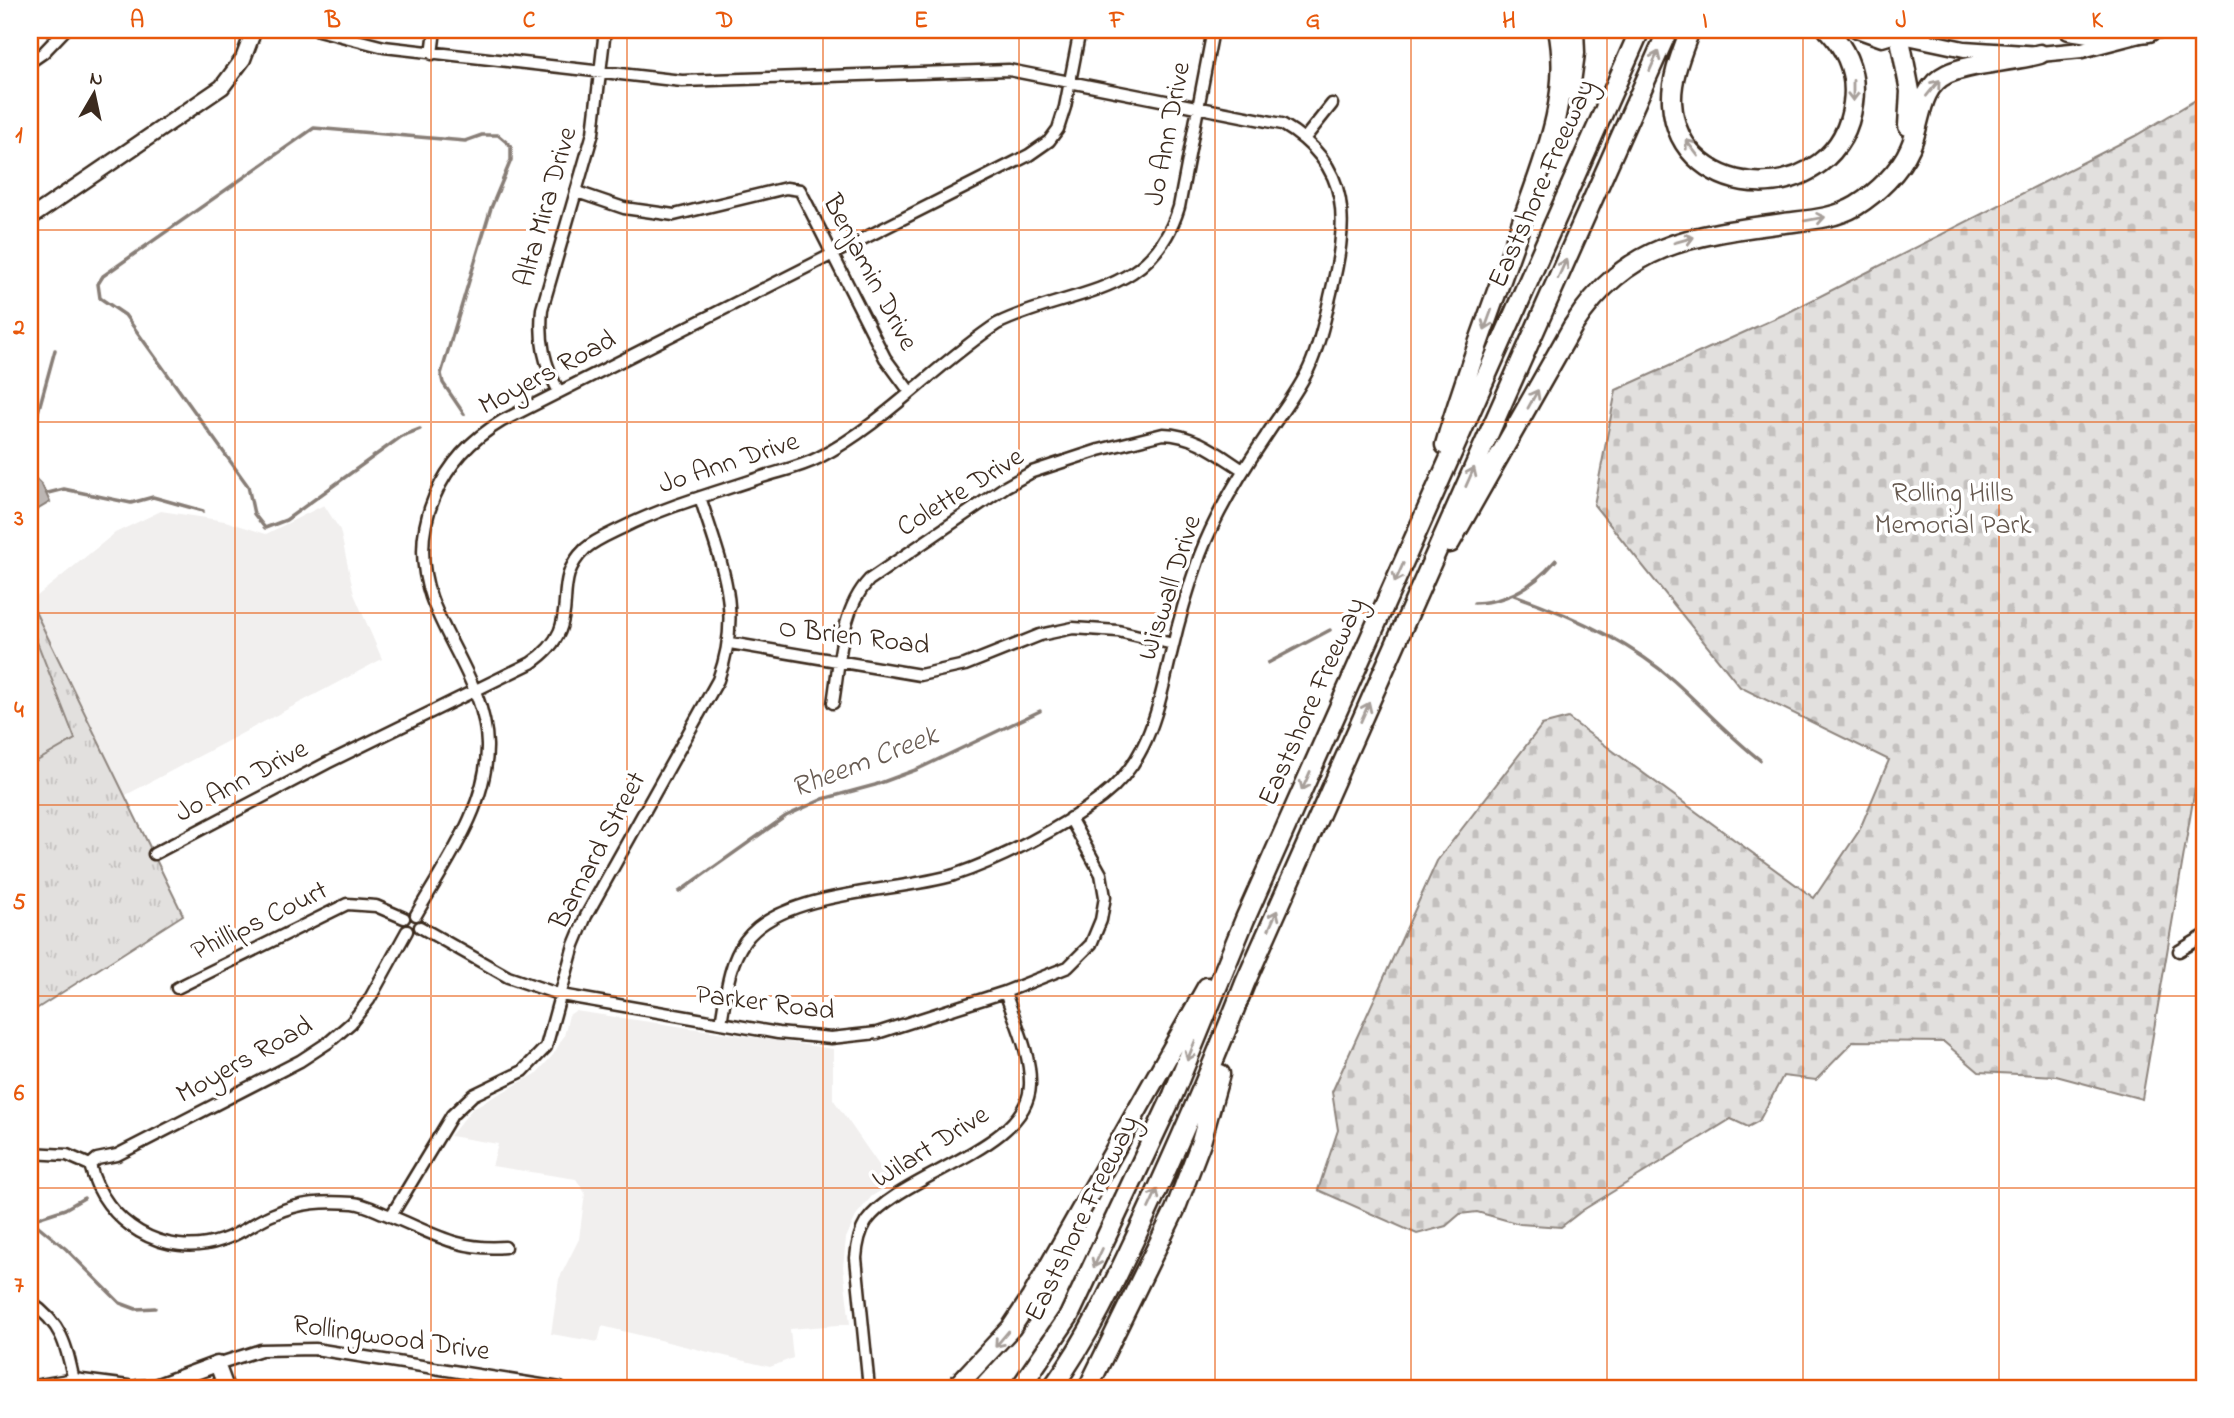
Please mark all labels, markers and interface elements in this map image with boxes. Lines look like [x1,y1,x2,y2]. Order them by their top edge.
text: A [130,5,144,38]
text: B [324,5,341,38]
text: C [523,5,536,38]
text: D [716,5,733,38]
text: E [914,5,928,38]
text: F [1109,5,1125,38]
text: G [1306,5,1320,38]
text: H [1502,5,1516,38]
text: I [1702,5,1708,38]
text: J [1895,5,1907,38]
text: K [2091,5,2103,38]
one-way arrow [1648,50,1661,72]
street label: Jo Ann Drive [1135,58,1203,209]
north arrow [60,60,130,130]
text: N [88,65,105,94]
street label: Eastshore Freeway [1479,73,1607,295]
one-way arrow [1846,79,1860,102]
one-way arrow [1925,79,1940,97]
text: 1 [15,120,23,153]
street label: Alta Mira Drive [505,122,590,292]
one-way arrow [1684,140,1699,158]
street label: Benjamin Drive [810,187,928,359]
one-way arrow [1803,212,1826,225]
one-way arrow [1672,232,1694,245]
one-way arrow [1556,258,1569,280]
one-way arrow [1481,309,1493,331]
text: 2 [12,312,25,345]
street label: Moyers Road [472,320,624,427]
one-way arrow [1526,389,1540,410]
street label: Jo Ann Drive [653,422,805,506]
street label: Colette Drive [889,437,1033,548]
one-way arrow [1464,466,1477,488]
park label: Rolling Hills Memorial Park [1875,474,2032,547]
text: 3 [13,503,24,536]
street label: Wiswall Drive [1128,510,1214,666]
one-way arrow [1392,562,1405,583]
street label: Eastshore Freeway [1249,591,1377,813]
street label: O Brien Road [776,608,932,668]
text: 4 [14,695,24,728]
one-way arrow [1359,702,1372,723]
water label: Rheem Creek [785,714,947,811]
street label: Jo Ann Drive [168,730,316,834]
street label: Barnard Street [540,765,658,938]
one-way arrow [1299,770,1312,791]
street label: Phillips Court [185,871,335,973]
text: 5 [12,887,26,920]
one-way arrow [1267,910,1280,931]
street label: Parker Road [693,975,837,1033]
street label: Moyers Road [169,1006,321,1115]
one-way arrow [1184,1039,1197,1061]
text: 6 [14,1078,25,1111]
street label: Wilart Drive [864,1096,998,1200]
street label: Eastshore Freeway [1015,1109,1151,1329]
one-way arrow [1147,1189,1160,1210]
one-way arrow [1091,1247,1104,1268]
text: 7 [14,1270,24,1303]
street label: Rollingwood Drive [290,1305,493,1373]
one-way arrow [994,1329,1010,1347]

